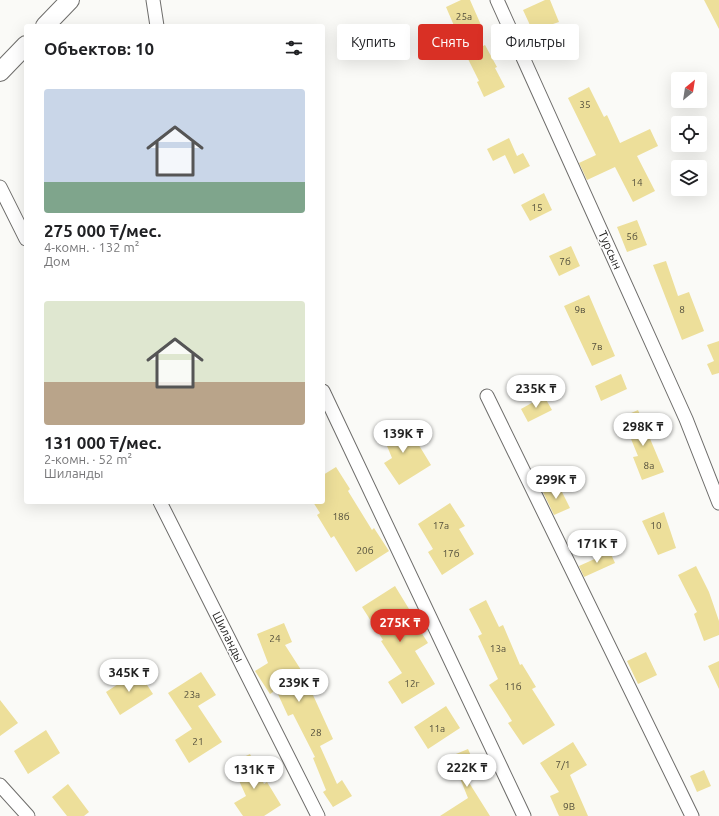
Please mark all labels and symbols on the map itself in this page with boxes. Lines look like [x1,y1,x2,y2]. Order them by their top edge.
house number: 25а [456,11,472,22]
north arrow [671,72,707,108]
house number: 35 [579,99,591,110]
house number: 14 [631,177,643,188]
house number: 15 [531,202,543,213]
street label: Турсын [596,228,625,271]
house number: 5б [626,231,638,242]
house number: 7б [559,256,571,267]
house number: 9в [574,304,586,315]
house number: 8 [679,304,685,315]
house number: 7в [591,341,603,352]
pin: 235K ₸ [503,375,569,409]
pin: 298K ₸ [610,413,676,447]
pin: 139K ₸ [370,420,436,454]
house number: 8а [644,460,654,471]
pin: 299K ₸ [523,466,589,500]
house number: 18б [332,511,350,522]
house number: 17а [433,520,449,531]
house number: 10 [650,520,662,531]
pin: 171K ₸ [564,530,630,564]
house number: 20б [356,545,374,556]
house number: 17б [442,548,460,559]
street label: Шиланды [210,609,247,664]
pin: 275K ₸ [367,609,433,643]
house number: 24 [269,633,281,644]
house number: 13а [490,643,506,654]
pin: 345K ₸ [96,659,162,693]
pin: 239K ₸ [266,669,332,703]
house number: 12г [404,678,420,689]
house number: 11б [504,681,522,692]
house number: 23а [184,689,200,700]
house number: 11а [429,723,445,734]
house number: 28 [310,727,322,738]
house number: 21 [192,736,204,747]
pin: 222K ₸ [434,754,500,788]
pin: 131K ₸ [221,756,287,790]
house number: 7/1 [556,759,570,770]
house number: 9В [563,801,575,812]

